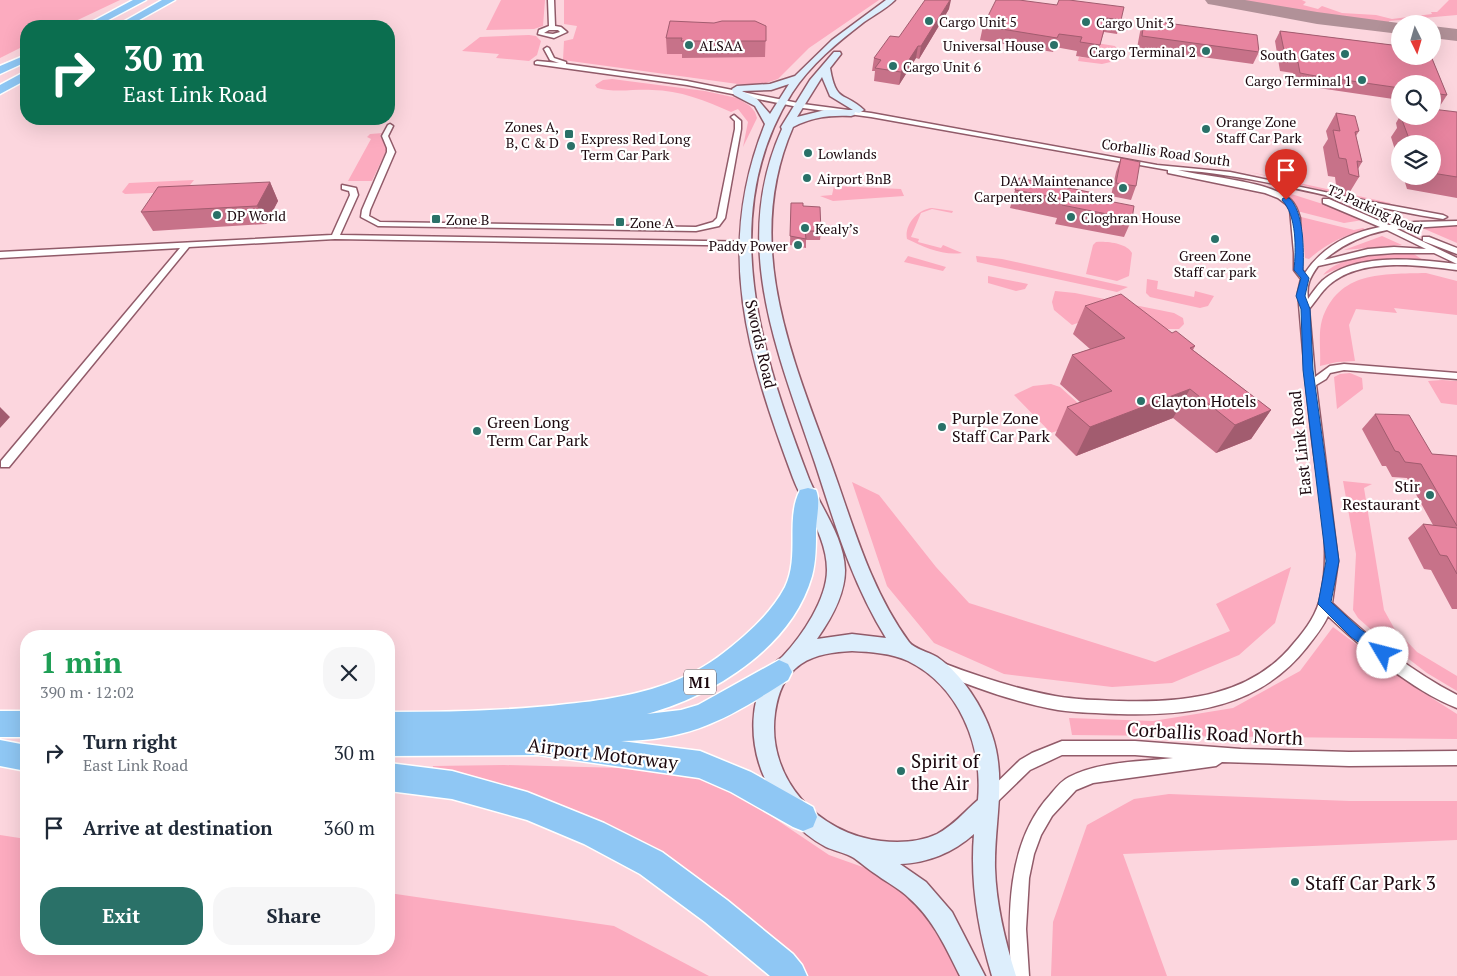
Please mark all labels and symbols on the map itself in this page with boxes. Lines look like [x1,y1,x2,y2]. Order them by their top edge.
place label: Cargo Unit 5 [939,12,1017,31]
place label: Cargo Unit 3 [1096,13,1174,32]
marker: Cargo Unit 5 [923,15,935,27]
north arrow [1391,15,1441,65]
marker: Cargo Unit 3 [1080,16,1092,28]
place label: ALSAA [699,36,743,55]
place label: Universal House [943,36,1044,55]
marker: ALSAA [683,39,695,51]
marker: Universal House [1048,39,1060,51]
place label: Cargo Terminal 2 [1089,42,1196,61]
marker: Cargo Terminal 2 [1200,45,1212,57]
place label: South Gates [1260,45,1335,64]
marker: South Gates [1339,48,1351,60]
place label: Cargo Unit 6 [903,57,982,76]
marker: Cargo Unit 6 [887,60,899,72]
place label: Cargo Terminal 1 [1245,71,1352,90]
marker: Cargo Terminal 1 [1356,74,1368,86]
place label: Orange Zone Staff Car Park [1216,112,1302,147]
place label: Zones A, B, C & D [505,117,559,152]
marker: Orange Zone Staff Car Park [1200,123,1212,135]
marker: Zones A, B, C & D [563,128,575,140]
place label: Express Red Long Term Car Park [581,129,691,164]
street label: Corballis Road South [1100,134,1232,170]
marker: Express Red Long Term Car Park [565,140,577,152]
place label: Lowlands [818,144,877,163]
marker: Lowlands [802,147,814,159]
pin [1265,149,1307,200]
place label: Airport BnB [817,169,891,188]
place label: DAA Maintenance Carpenters & Painters [974,171,1113,206]
marker: Airport BnB [801,172,813,184]
street label: T2 Parking Road [1325,180,1426,239]
marker: DAA Maintenance Carpenters & Painters [1117,182,1129,194]
place label: DP World [227,206,286,225]
place label: Cloghran House [1081,208,1181,227]
marker: DP World [211,209,223,221]
place label: Zone B [446,210,489,229]
marker: Cloghran House [1065,211,1077,223]
marker: Zone B [430,213,442,225]
place label: Zone A [630,213,674,232]
marker: Zone A [614,216,626,228]
place label: Kealy’s [815,219,859,238]
marker: Kealy’s [799,222,811,234]
marker: Green Zone Staff car park [1209,233,1221,245]
place label: Paddy Power [709,236,789,255]
marker: Paddy Power [792,239,804,251]
place label: Green Zone Staff car park [1174,246,1257,281]
street label: Swords Road [740,297,782,391]
street label: East Link Road [1284,389,1316,496]
place label: Clayton Hotels [1151,390,1257,412]
marker: Clayton Hotels [1135,395,1147,407]
place label: Purple Zone Staff Car Park [952,407,1051,447]
place label: Green Long Term Car Park [487,411,589,451]
marker: Purple Zone Staff Car Park [936,421,948,433]
marker: Green Long Term Car Park [471,425,483,437]
place label: Stir Restaurant [1342,475,1421,515]
marker: Stir Restaurant [1424,489,1436,501]
position arrow [1356,626,1408,678]
road number: M1 [684,670,716,694]
street label: Corballis Road North [1126,716,1304,750]
street label: Airport Motorway [527,731,680,775]
place label: Spirit of the Air [911,748,981,795]
marker: Spirit of the Air [895,765,907,777]
place label: Staff Car Park 3 [1305,870,1436,895]
marker: Staff Car Park 3 [1289,876,1301,888]

